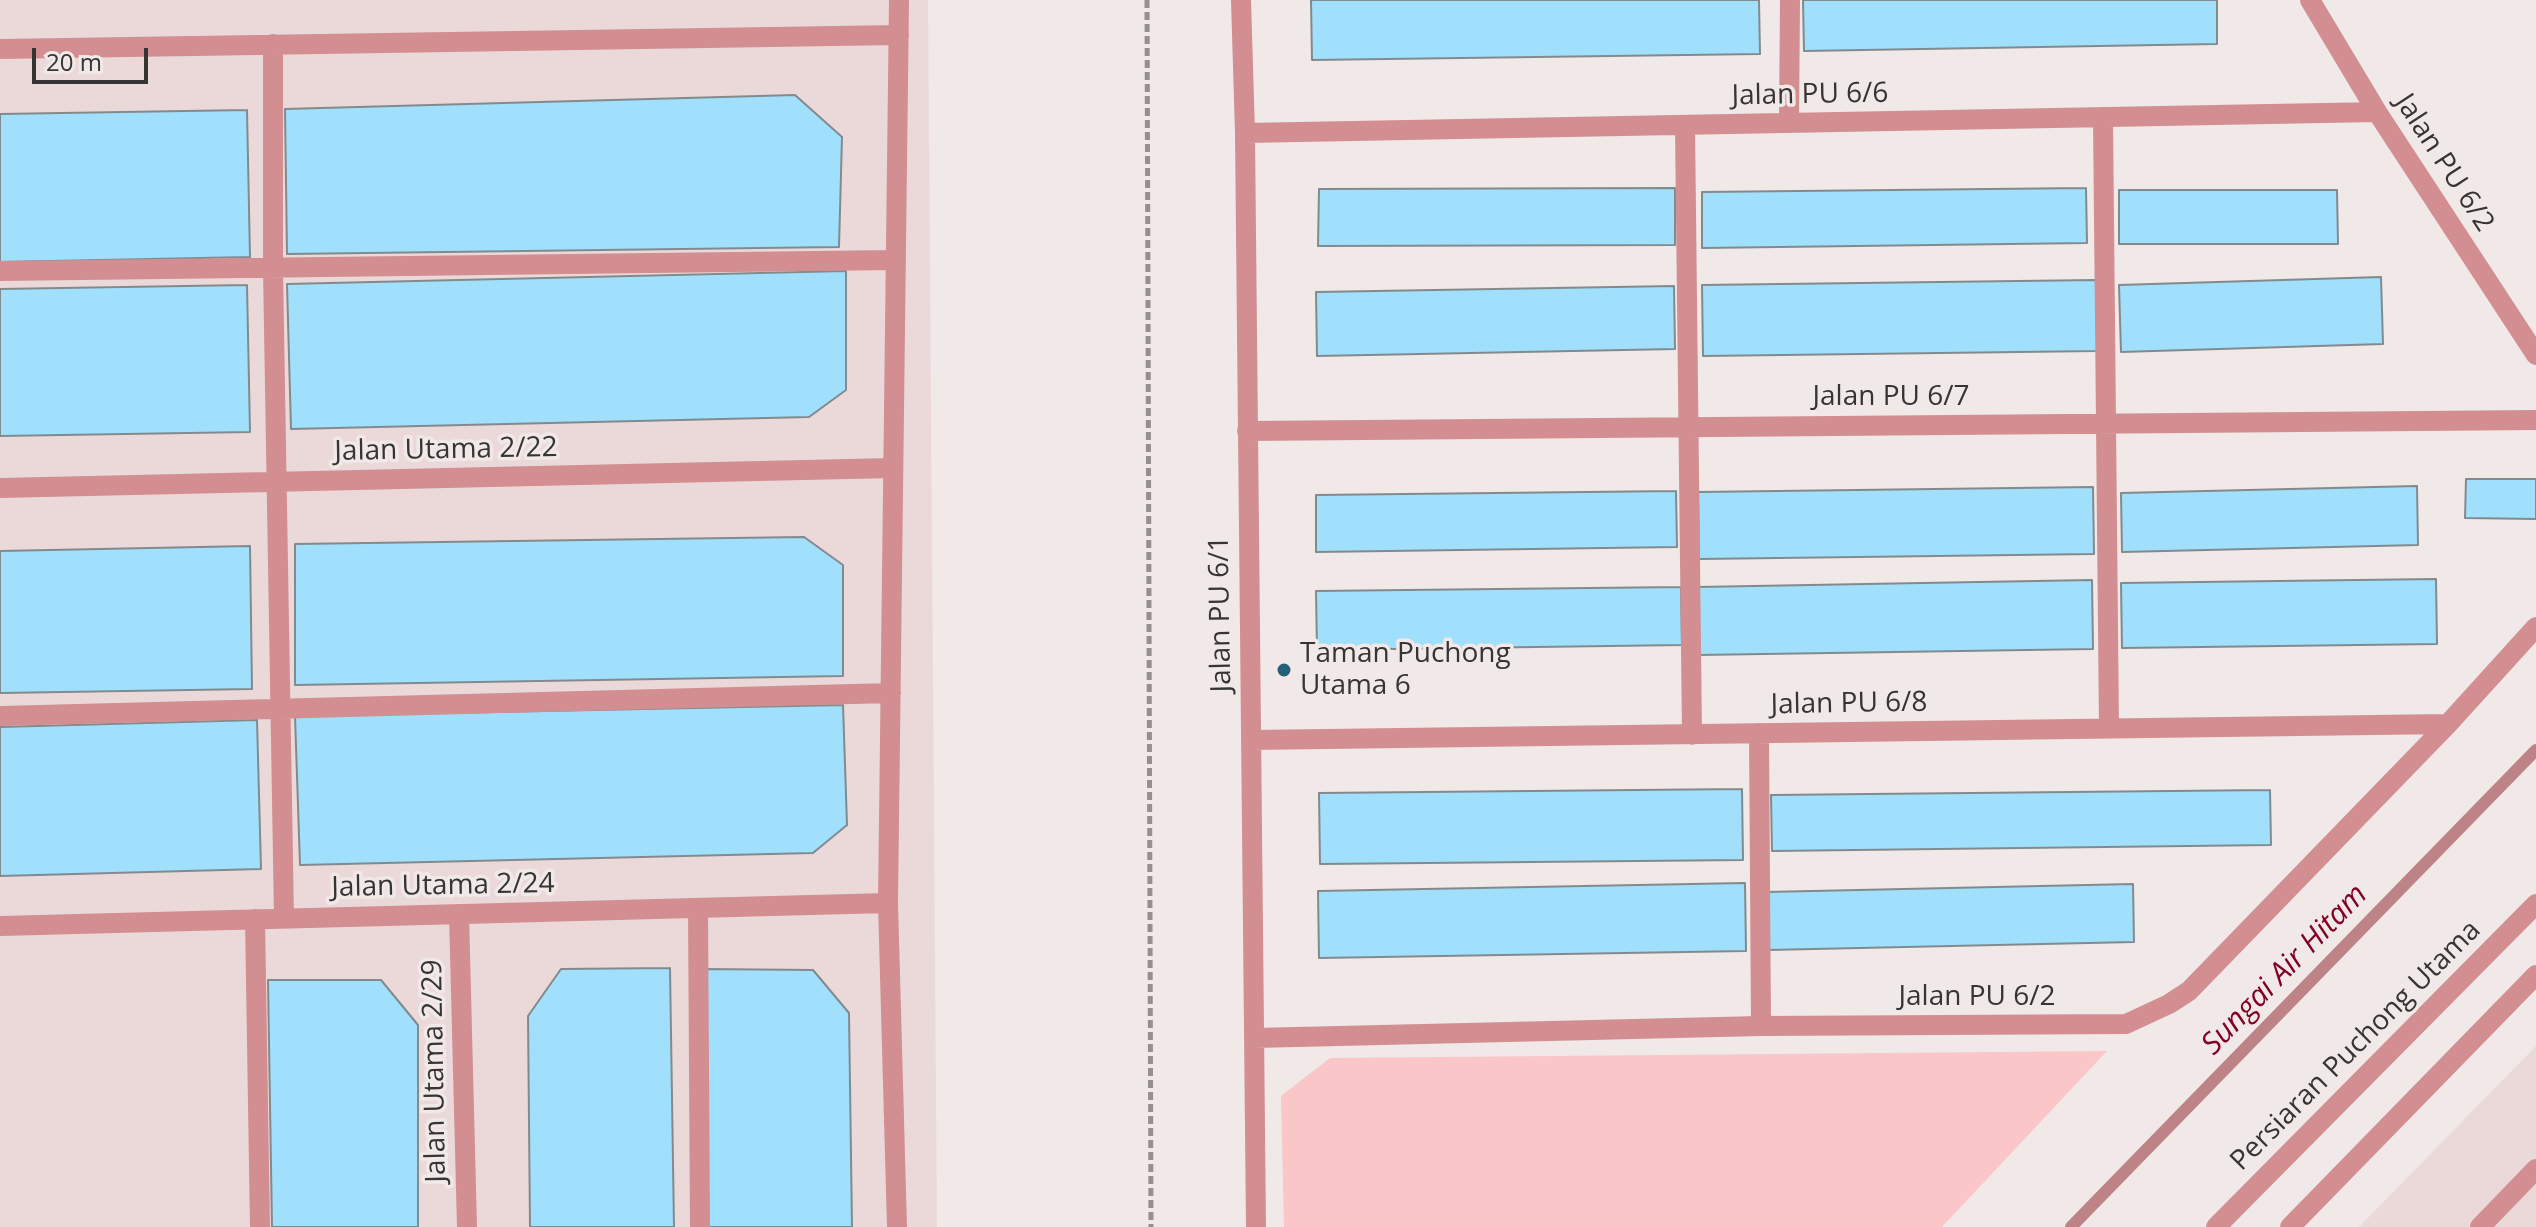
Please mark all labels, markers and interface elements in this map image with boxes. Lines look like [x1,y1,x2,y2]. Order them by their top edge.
scale bar [36,32,152,82]
text: 20 m [46,45,102,78]
street label: Jalan PU 6/6 [1731,77,1889,113]
street label: Jalan PU 6/2 [2387,88,2501,238]
street label: Jalan PU 6/7 [1813,380,1969,414]
street label: Jalan Utama 2/22 [334,431,558,469]
street label: Jalan PU 6/1 [1203,535,1239,693]
place label: Taman Puchong Utama 6 [1300,637,1511,703]
marker: Taman Puchong Utama 6 [1275,661,1293,679]
street label: Jalan PU 6/8 [1770,686,1928,722]
street label: Jalan Utama 2/24 [331,867,555,905]
water label: Sungai Air Hitam [2195,877,2375,1063]
street label: Persiaran Puchong Utama [2224,914,2488,1178]
street label: Jalan Utama 2/29 [416,959,454,1183]
street label: Jalan PU 6/2 [1899,980,2055,1014]

